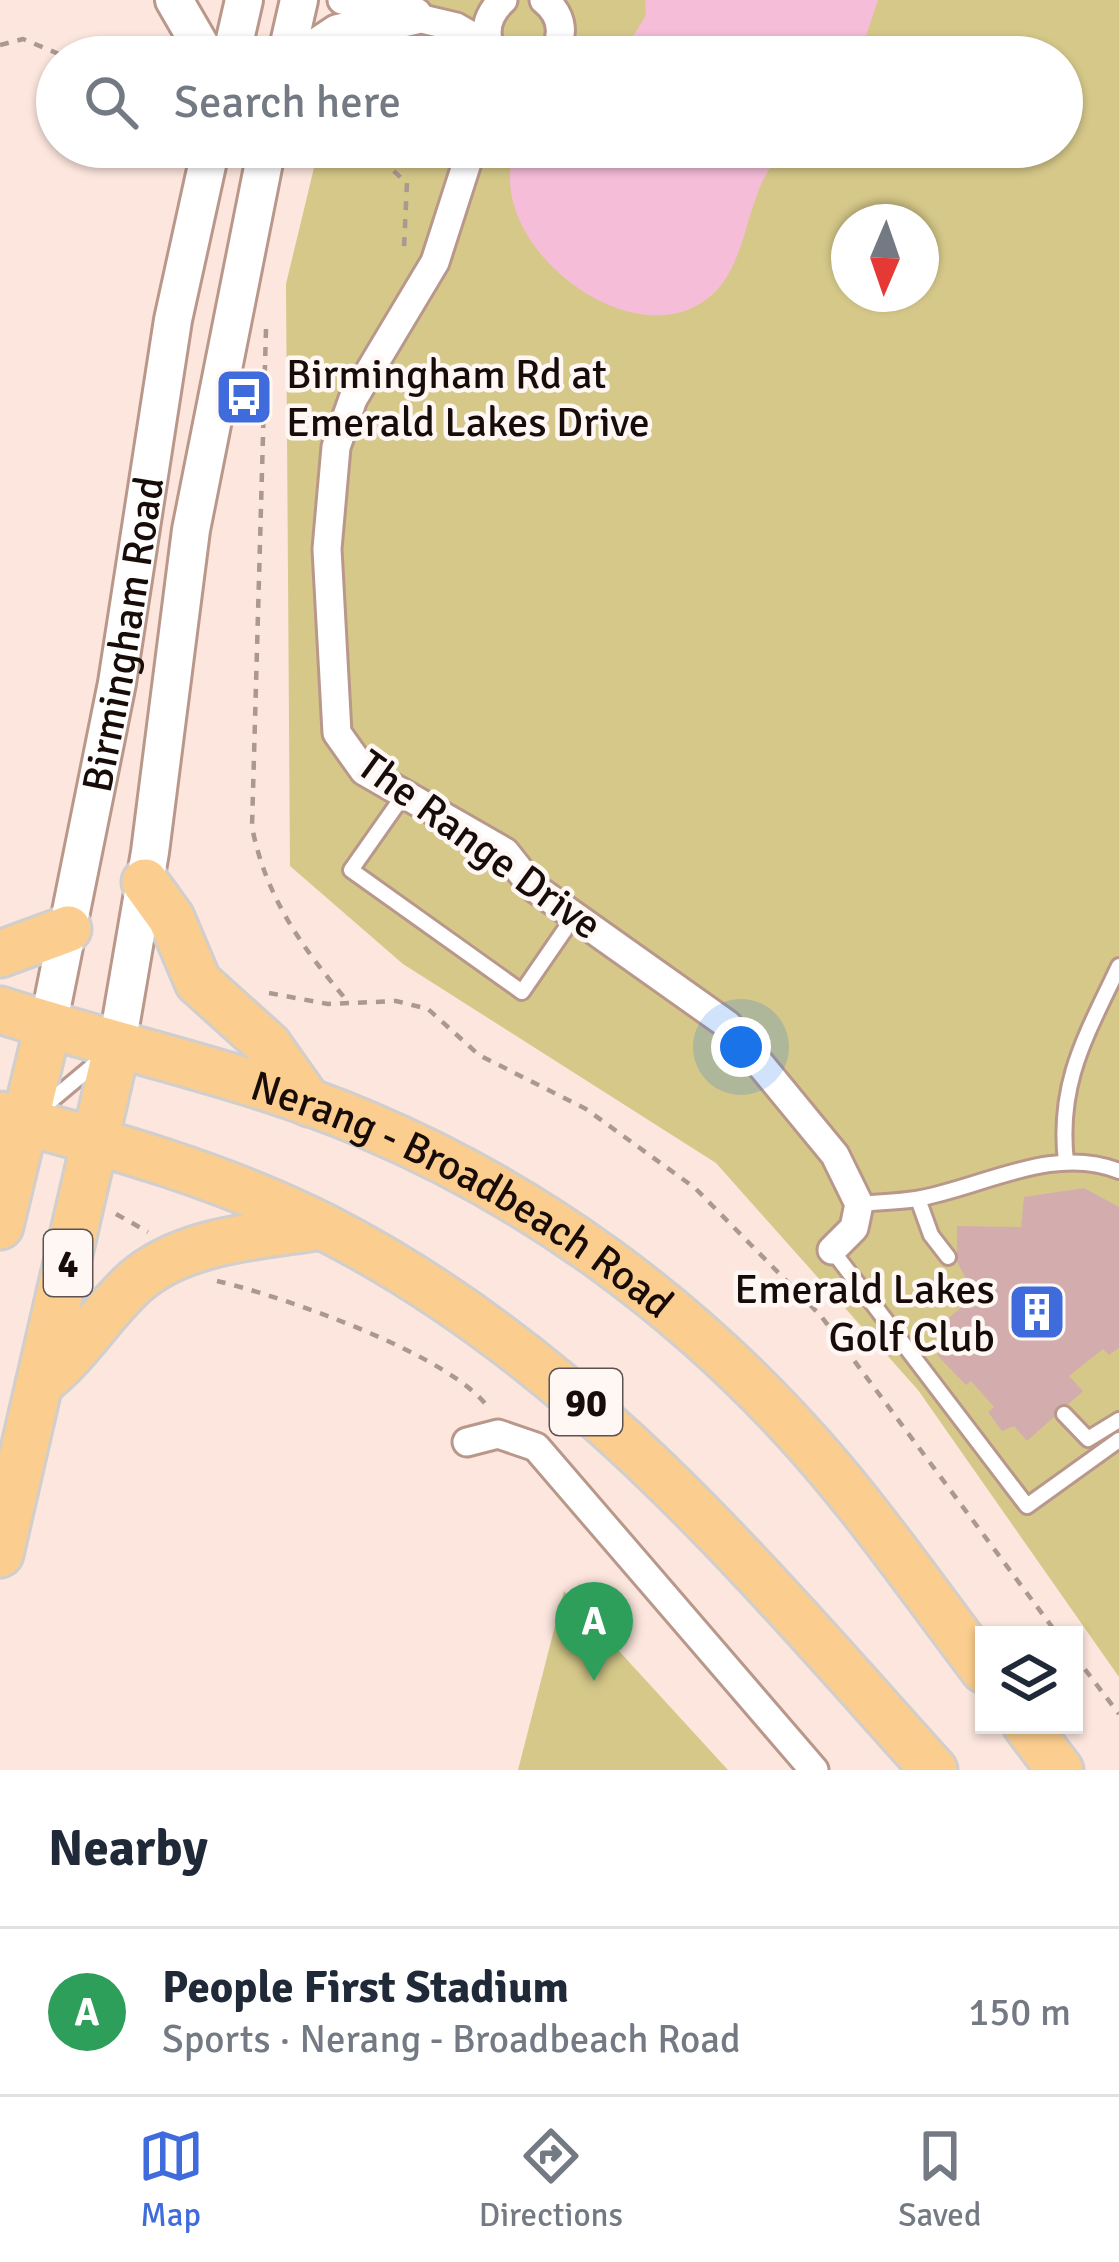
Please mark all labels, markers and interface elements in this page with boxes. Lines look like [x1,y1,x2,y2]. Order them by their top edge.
search box [36,36,1083,168]
icon: search [78,69,144,135]
text: Search here [174,75,401,130]
north arrow [831,204,939,312]
place label: Birmingham Rd at Emerald Lakes Drive [286,349,650,448]
bus stop icon: Birmingham Rd at Emerald Lakes Drive [213,366,275,428]
street label: Birmingham Road [72,473,176,797]
street label: The Range Drive [347,740,611,951]
your location [711,1017,771,1077]
street label: Nerang - Broadbeach Road [245,1061,683,1329]
road number: 4 [44,1230,92,1296]
place label: Emerald Lakes Golf Club [734,1264,995,1363]
building icon: Emerald Lakes Golf Club [1006,1281,1068,1343]
road number: 90 [550,1369,622,1435]
pin: A [555,1582,633,1681]
map controls [975,1626,1083,1734]
button: layers [975,1626,1083,1734]
text: Nearby [48,1817,208,1880]
text: People First Stadium [162,1960,569,2015]
text: A [75,1988,99,2036]
text: 150 m [968,1988,1071,2036]
text: Sports · Nerang - Broadbeach Road [162,2015,741,2063]
tab: Map [138,2123,204,2236]
tab: Directions [479,2123,623,2236]
tab: Saved [898,2123,981,2236]

